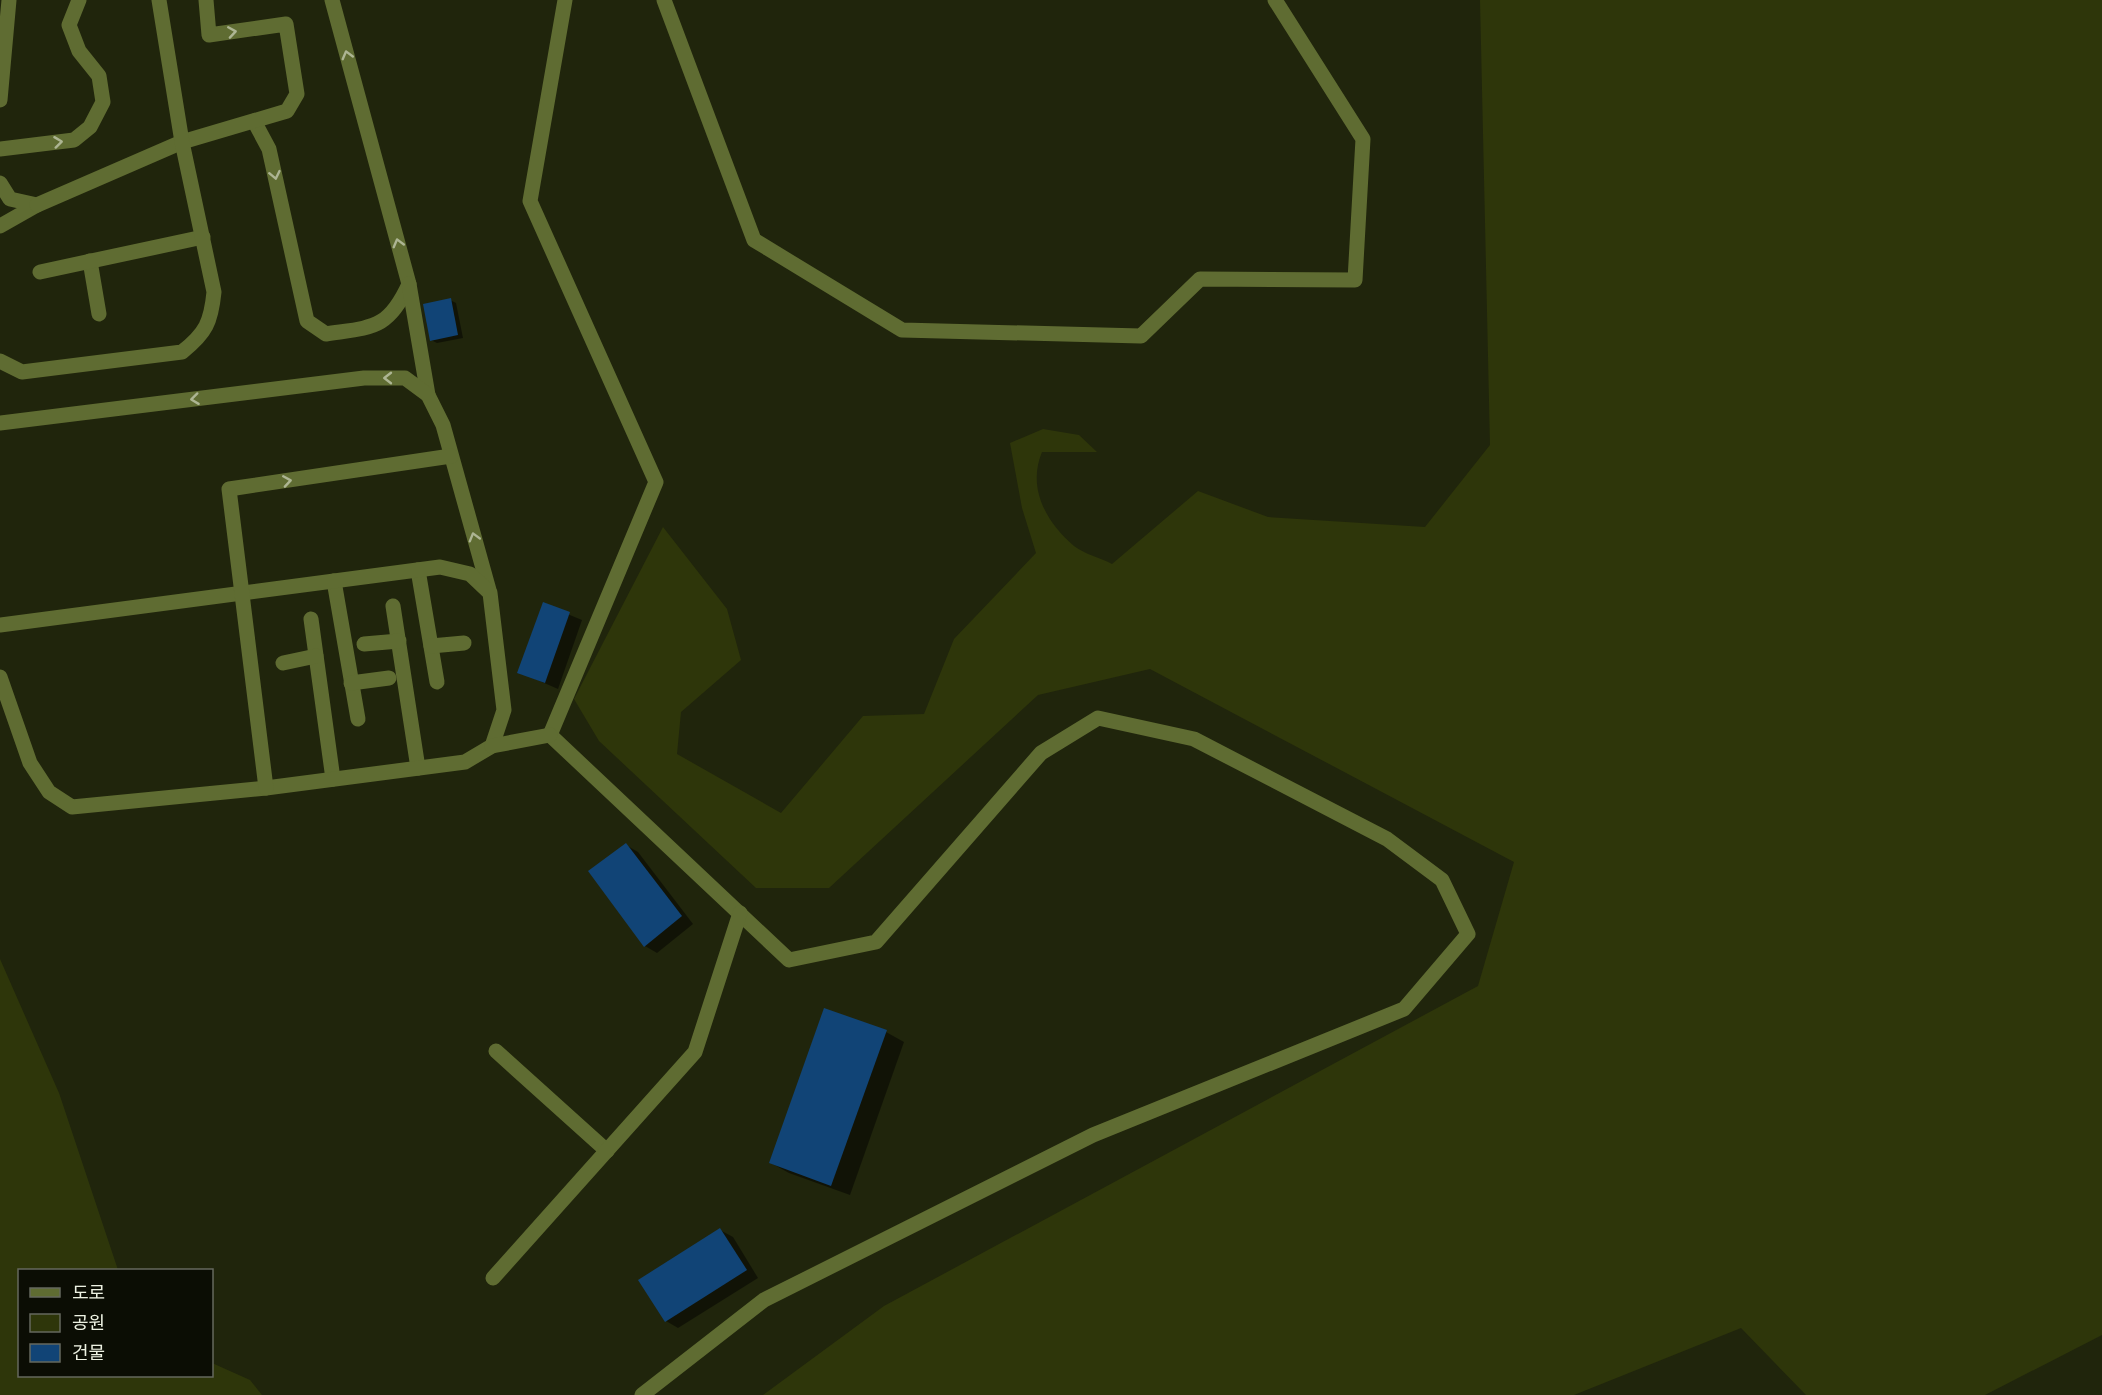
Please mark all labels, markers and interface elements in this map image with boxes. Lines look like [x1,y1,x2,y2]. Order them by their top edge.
one-way arrow [226,26,236,39]
one-way arrow [342,50,354,60]
one-way arrow [53,136,63,148]
one-way arrow [268,169,281,179]
one-way arrow [393,238,405,249]
one-way arrow [384,372,393,384]
one-way arrow [190,392,199,405]
one-way arrow [283,475,292,487]
one-way arrow [469,532,481,543]
legend [18,1269,213,1377]
text: 도로 [72,1280,105,1305]
text: 공원 [72,1310,105,1335]
text: 건물 [72,1340,105,1365]

